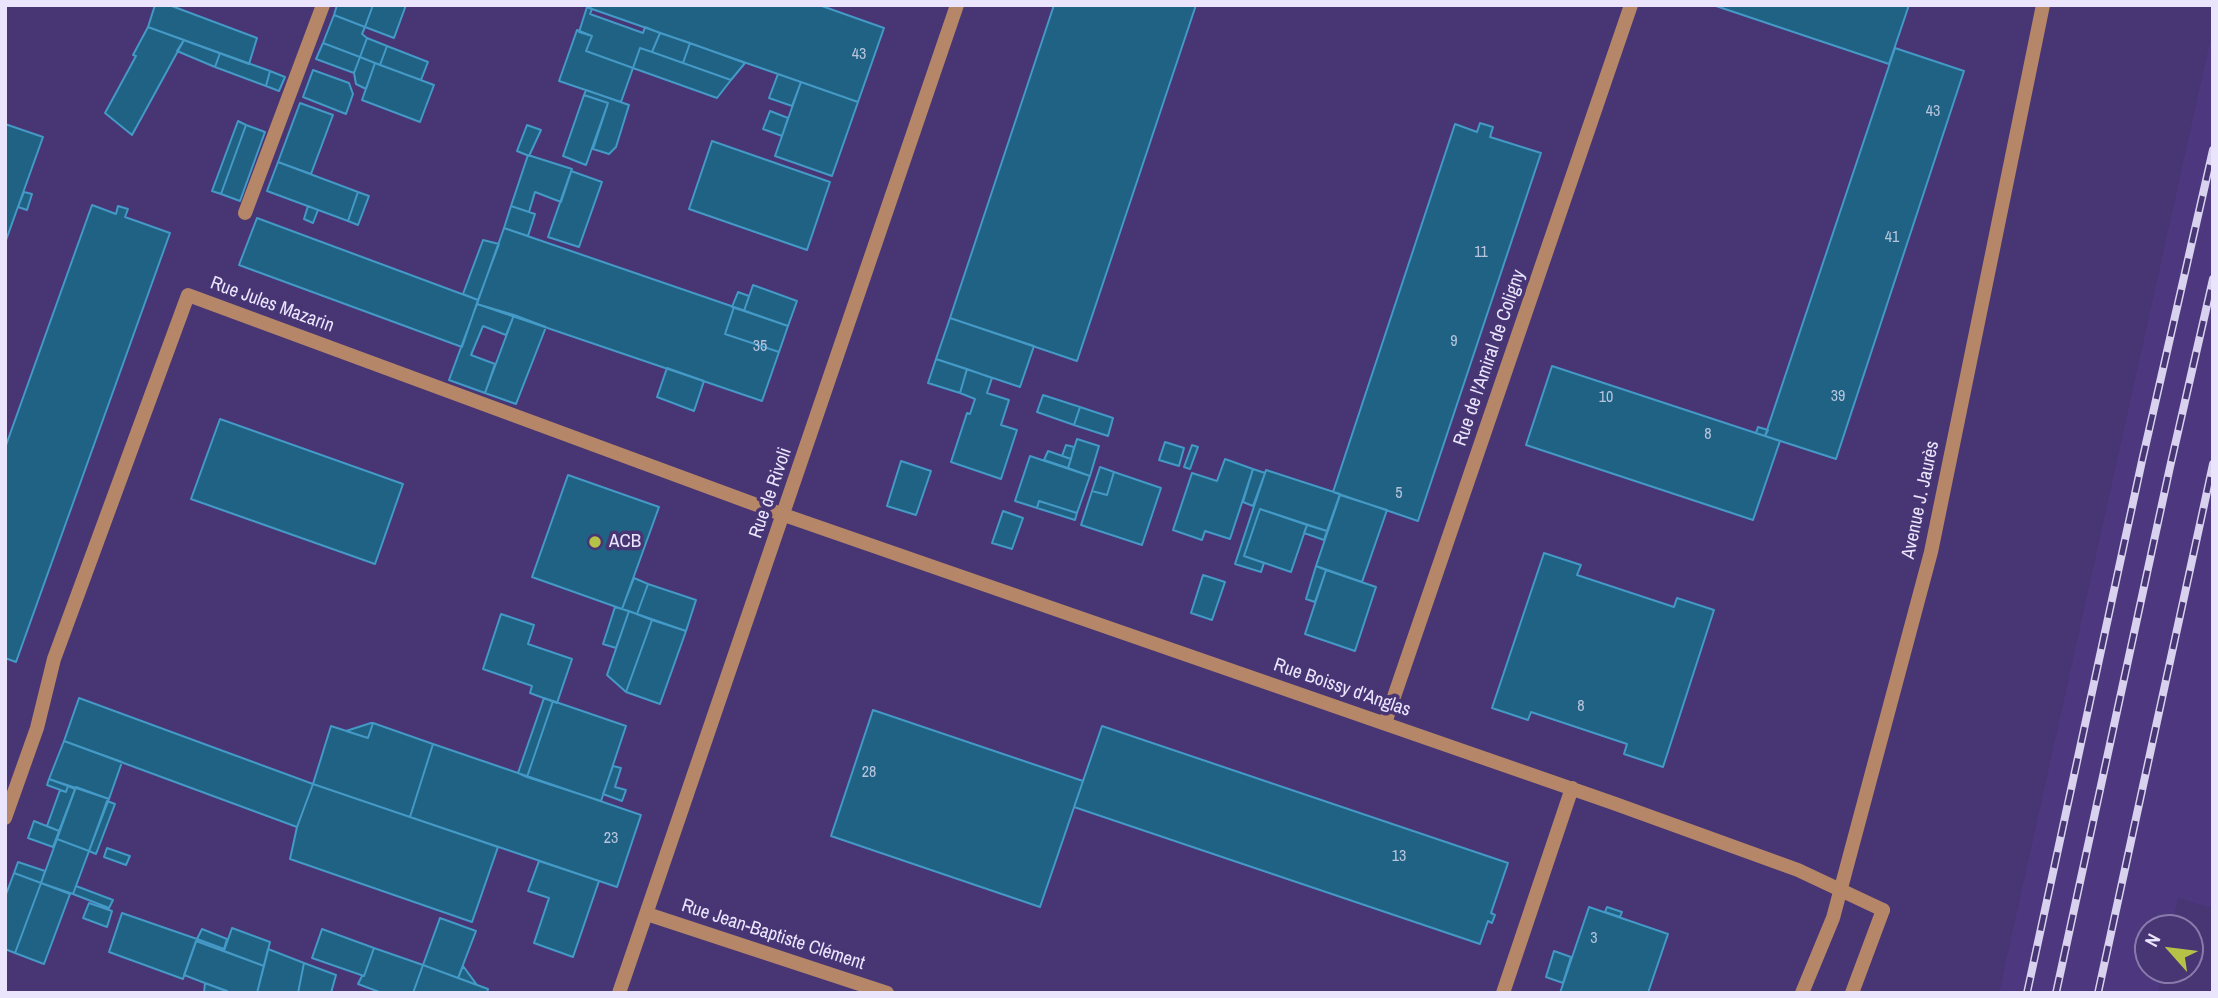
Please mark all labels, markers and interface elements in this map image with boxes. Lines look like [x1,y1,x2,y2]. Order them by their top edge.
house number: 43 [852,45,866,65]
house number: 43 [1926,102,1940,122]
house number: 41 [1885,228,1899,248]
house number: 11 [1474,243,1488,263]
street label: Rue de l'Amiral de Coligny [1449,267,1531,449]
street label: Rue Jules Mazarin [207,272,337,338]
house number: 9 [1450,332,1458,352]
house number: 35 [753,337,767,357]
house number: 39 [1831,387,1845,407]
house number: 10 [1599,388,1613,408]
house number: 8 [1704,425,1712,445]
street label: Avenue J. Jaurès [1897,439,1945,561]
street label: Rue de Rivoli [745,445,797,541]
house number: 5 [1395,484,1403,504]
place label: ACB [609,531,641,553]
marker: ACB [587,534,603,550]
street label: Rue Boissy d'Anglas [1271,654,1413,722]
house number: 8 [1577,697,1585,717]
house number: 28 [862,763,876,783]
house number: 23 [604,829,618,849]
house number: 13 [1392,847,1406,867]
street label: Rue Jean-Baptiste Clément [678,895,868,975]
north arrow [2134,914,2204,984]
house number: 3 [1590,929,1598,949]
text: N [2138,929,2166,951]

